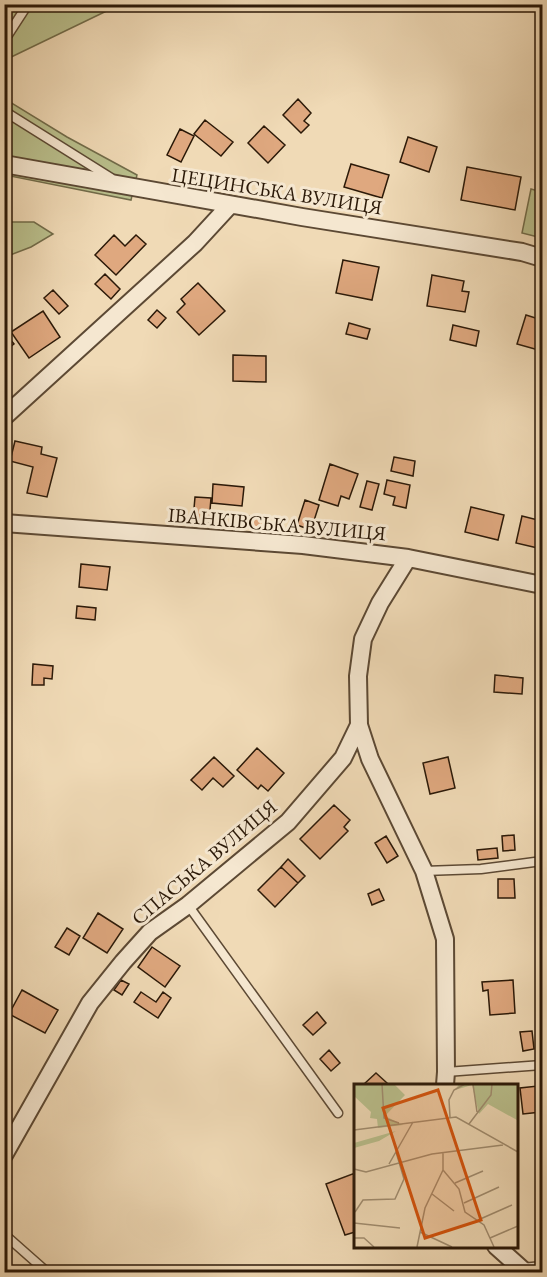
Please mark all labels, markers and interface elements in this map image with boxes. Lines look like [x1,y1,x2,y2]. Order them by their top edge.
street label: ЦЕЦИНСЬКА ВУЛИЦЯ [170,162,384,220]
street label: ІВАНКІВСЬКА ВУЛИЦЯ [167,502,387,546]
street label: СПАСЬКА ВУЛИЦЯ [126,793,282,931]
inset map [354,1084,517,1247]

